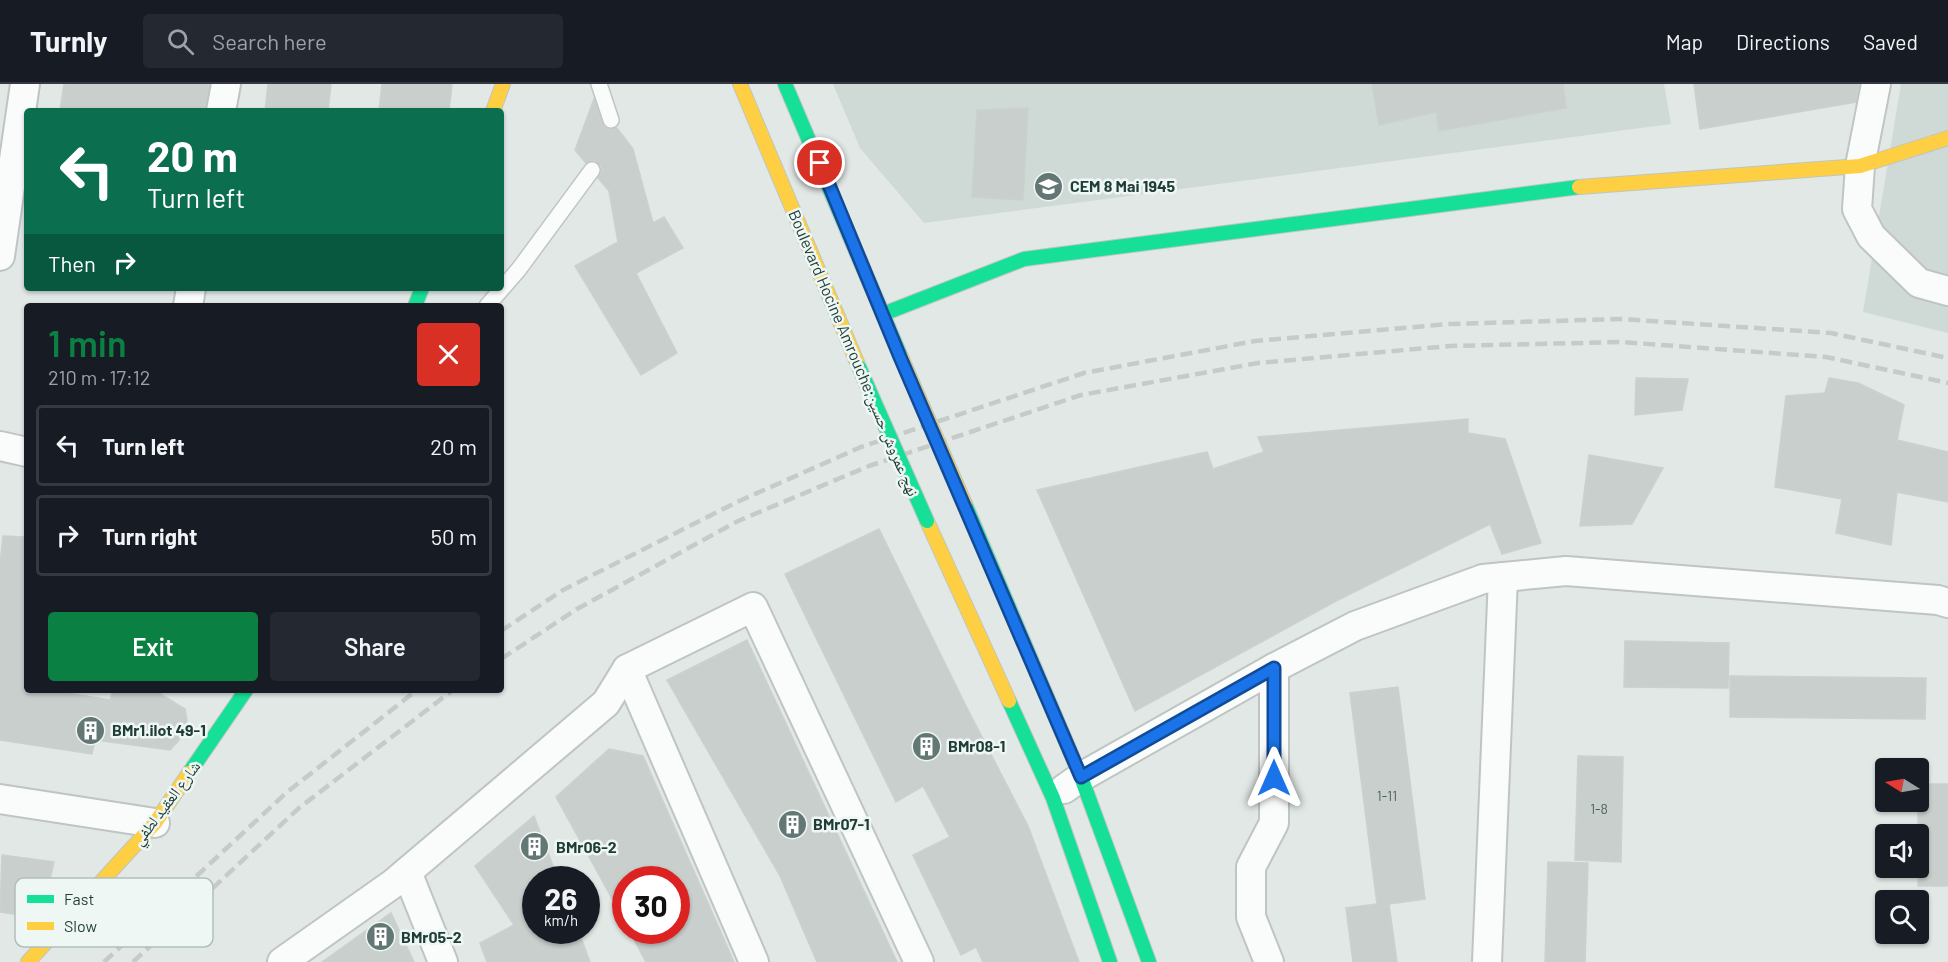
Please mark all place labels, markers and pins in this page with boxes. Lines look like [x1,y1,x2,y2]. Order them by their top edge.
pin [794,137,845,188]
school or university icon: CEM 8 Mai 1945 [1033,170,1065,202]
place label: CEM 8 Mai 1945 [1070,176,1176,195]
building icon: BMr1.ilot 49-1 [75,714,107,746]
place label: BMr1.ilot 49-1 [112,720,206,739]
building icon: BMr08-1 [911,730,943,762]
place label: BMr08-1 [948,736,1005,755]
building icon: BMr07-1 [776,808,808,840]
place label: BMr07-1 [813,814,870,833]
building icon: BMr06-2 [519,831,551,863]
place label: BMr06-2 [556,837,617,856]
building icon: BMr05-2 [364,921,396,953]
place label: BMr05-2 [401,927,462,946]

